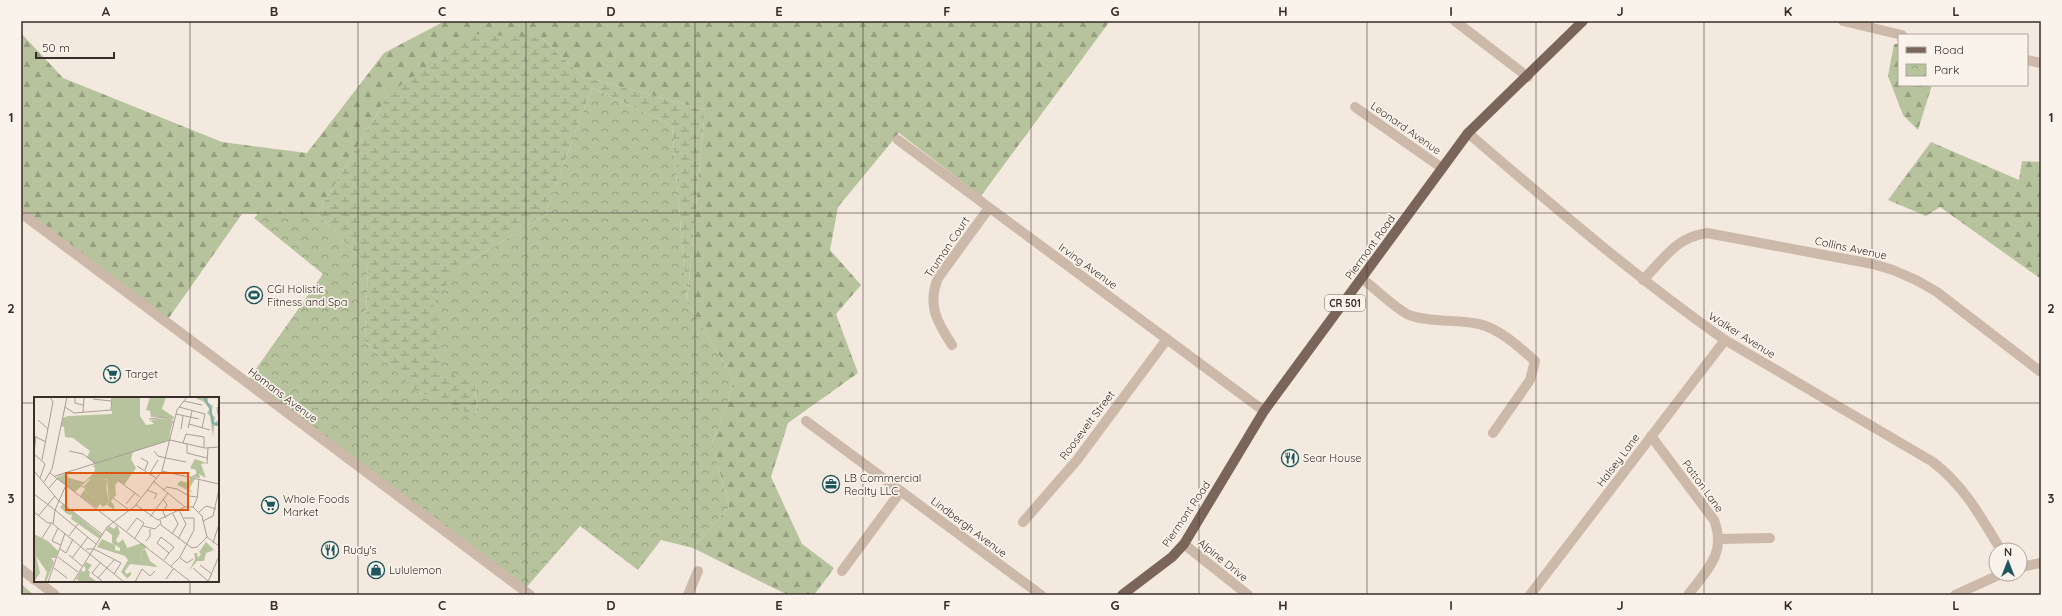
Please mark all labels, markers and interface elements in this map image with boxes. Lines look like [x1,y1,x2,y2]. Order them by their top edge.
text: A [102,3,111,19]
text: B [270,3,278,19]
text: C [438,3,446,19]
text: D [606,3,616,19]
text: E [775,3,783,19]
text: F [943,3,951,19]
text: G [1110,3,1120,19]
text: H [1278,3,1288,19]
text: I [1449,3,1453,19]
text: J [1616,3,1624,19]
text: K [1784,3,1793,19]
text: L [1952,3,1960,19]
scale bar [36,34,114,60]
legend [1898,34,2028,86]
text: 50 m [42,40,70,55]
text: Road [1934,42,1964,57]
text: Park [1934,62,1959,77]
street label: Leonard Avenue [1368,98,1444,158]
text: 1 [8,109,14,125]
text: 1 [2048,109,2054,125]
street label: Piermont Road [1342,212,1398,282]
street label: Truman Court [921,214,973,280]
street label: Collins Avenue [1814,234,1888,262]
street label: Irving Avenue [1056,240,1120,292]
place label: CGI Holistic Fitness and Spa [267,282,347,309]
sports icon: CGI Holistic Fitness and Spa [244,285,264,305]
road number: CR 501 [1325,295,1365,311]
text: 2 [7,300,15,316]
text: 2 [2047,300,2055,316]
street label: Walker Avenue [1706,309,1778,361]
supermarket icon: Target [102,364,122,384]
street label: Homans Avenue [245,364,321,426]
place label: Target [125,367,158,381]
street label: Roosevelt Street [1056,387,1118,462]
inset map [34,397,219,582]
street label: Halsey Lane [1594,431,1642,489]
restaurant icon: Sear House [1280,448,1300,468]
place label: Sear House [1303,451,1362,465]
street label: Patton Lane [1679,457,1727,515]
place label: LB Commercial Realty LLC [844,471,921,498]
office icon: LB Commercial Realty LLC [821,474,841,494]
street label: Piermont Road [1159,478,1213,550]
text: 3 [8,490,15,506]
text: 3 [2048,490,2055,506]
place label: Whole Foods Market [283,492,349,519]
street label: Lindbergh Avenue [928,494,1010,560]
supermarket icon: Whole Foods Market [260,495,280,515]
street label: Alpine Drive [1195,535,1251,585]
restaurant icon: Rudy's [320,540,340,560]
north arrow [1988,542,2028,582]
place label: Rudy's [343,543,377,557]
text: N [2004,545,2012,559]
shop icon: Lululemon [366,560,386,580]
place label: Lululemon [389,563,442,577]
text: A [102,597,111,613]
text: B [270,597,278,613]
text: C [438,597,446,613]
text: D [606,597,616,613]
text: E [775,597,783,613]
text: F [943,597,951,613]
text: G [1110,597,1120,613]
text: H [1278,597,1288,613]
text: I [1449,597,1453,613]
text: J [1616,597,1624,613]
text: K [1784,597,1793,613]
text: L [1952,597,1960,613]

